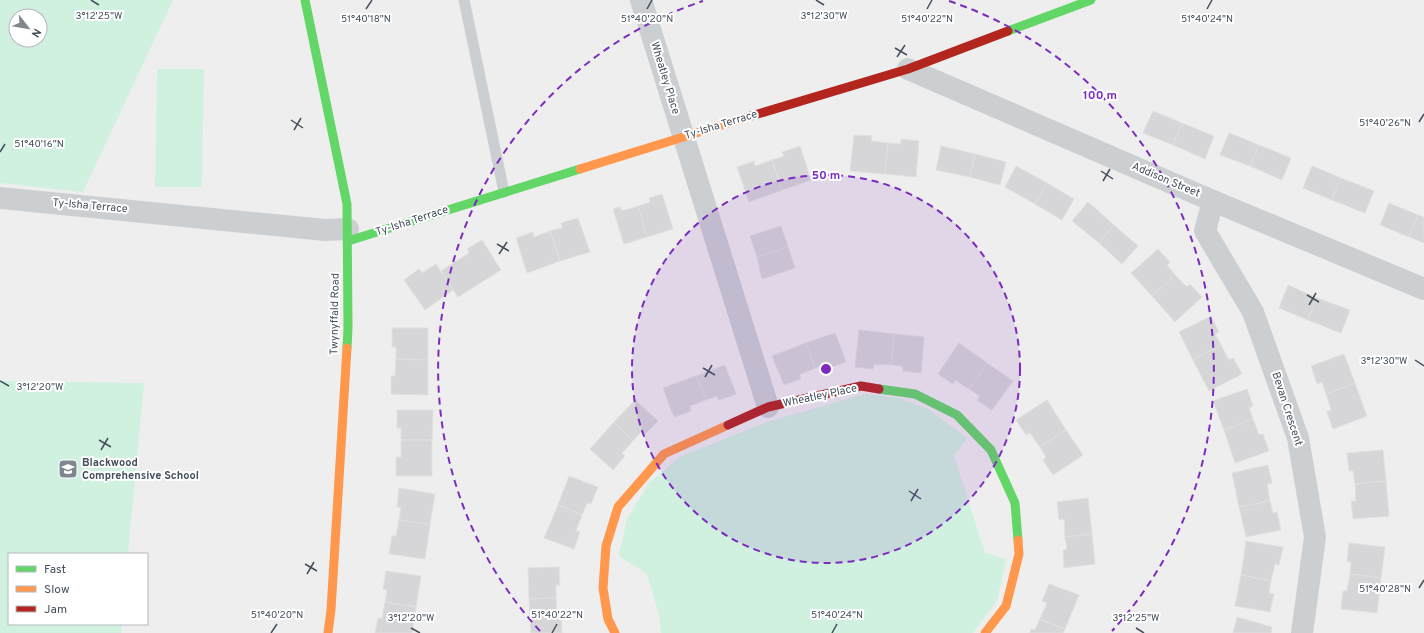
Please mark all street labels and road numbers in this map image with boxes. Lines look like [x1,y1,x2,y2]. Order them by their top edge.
street label: Wheatley Place [647,40,683,116]
street label: Ty-Isha Terrace [683,107,759,143]
street label: Addison Street [1130,159,1202,201]
street label: Ty-Isha Terrace [52,196,128,216]
street label: Ty-Isha Terrace [374,203,450,239]
street label: Twynyffald Road [327,273,343,355]
street label: Bevan Crescent [1268,370,1306,448]
street label: Wheatley Place [782,381,858,411]

